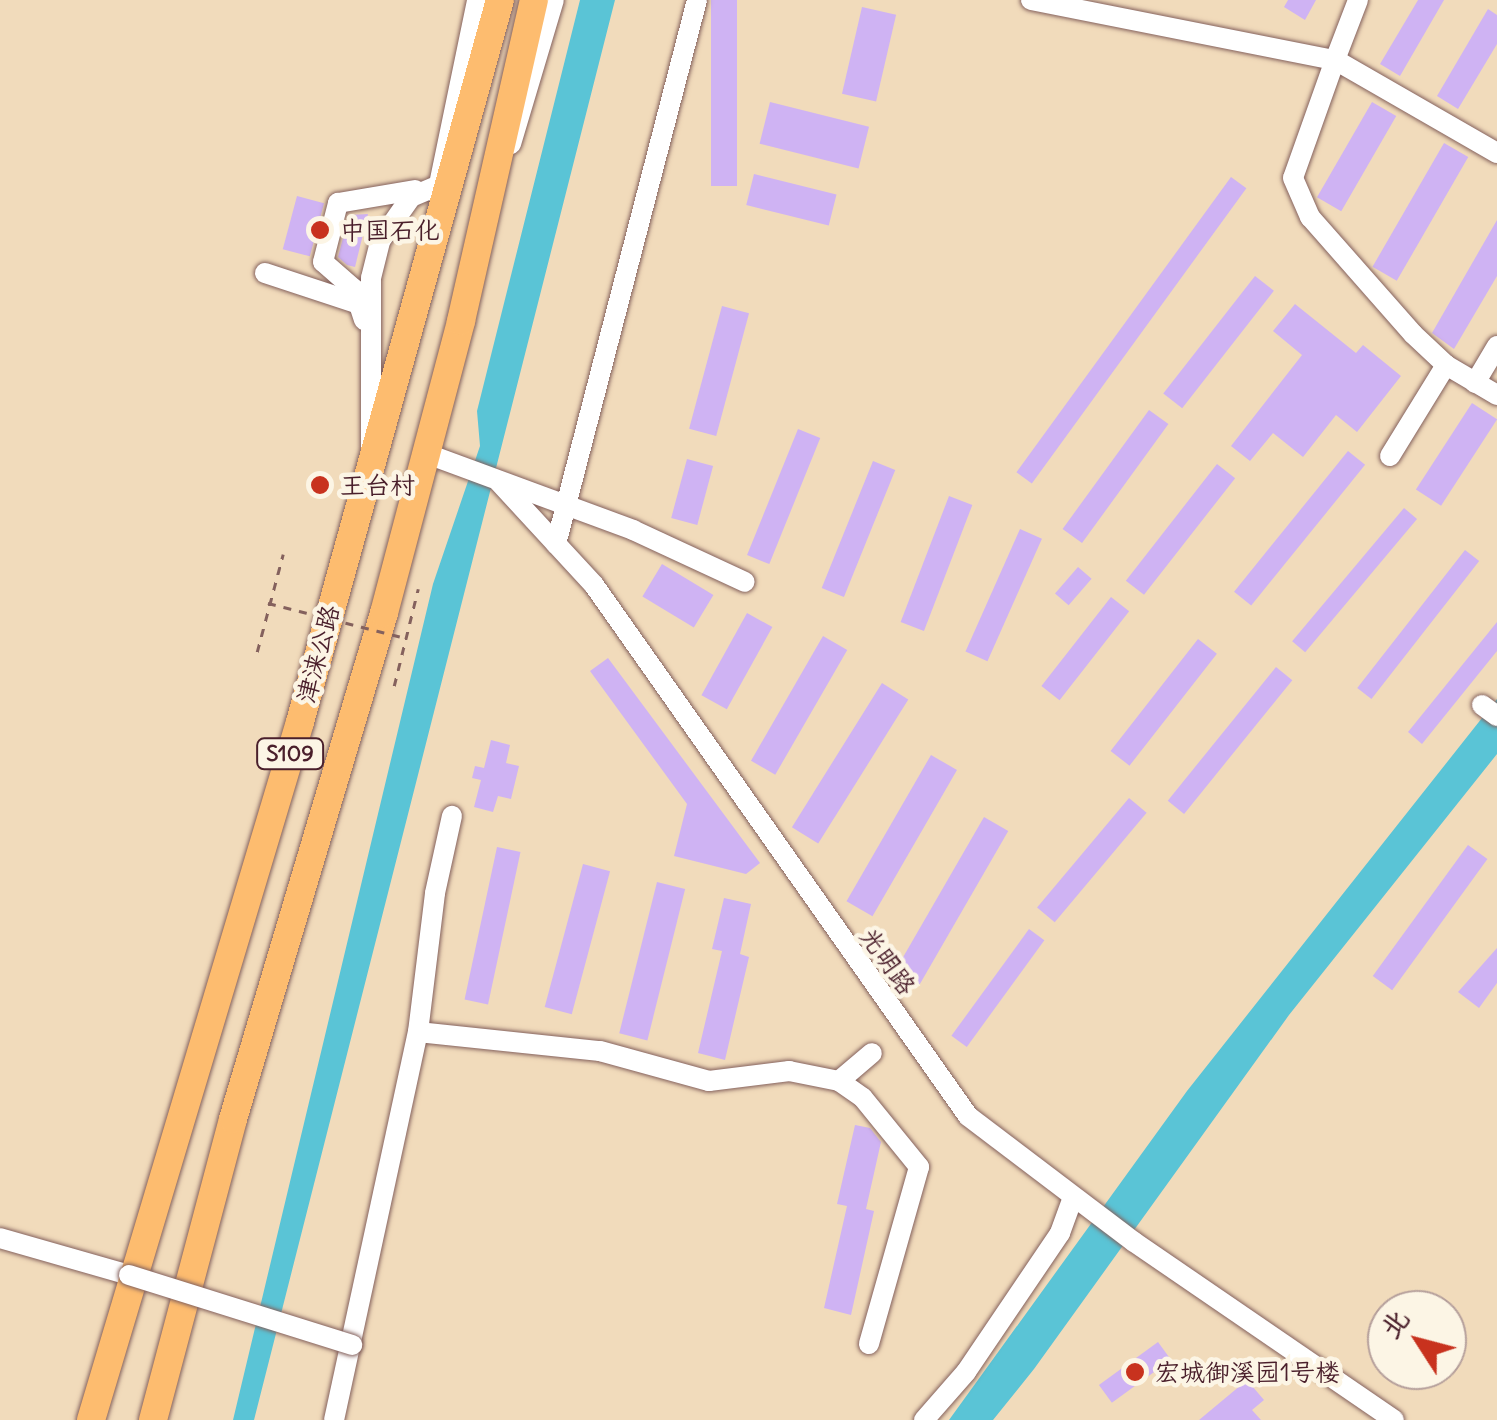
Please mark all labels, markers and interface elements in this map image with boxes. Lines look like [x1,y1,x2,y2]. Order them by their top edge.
place label: 中国石化 [340,215,440,245]
marker: 中国石化 [309,219,331,241]
place label: 王台村 [340,470,415,500]
marker: 王台村 [309,474,331,496]
street label: 津涞公路 [291,602,345,706]
road number: S109 [255,737,325,771]
street label: 光明路 [854,922,922,1000]
north arrow [1367,1290,1467,1390]
text: 北 [1372,1302,1417,1345]
place label: 宏城御溪园1号楼 [1155,1357,1340,1387]
marker: 宏城御溪园1号楼 [1124,1361,1146,1383]

